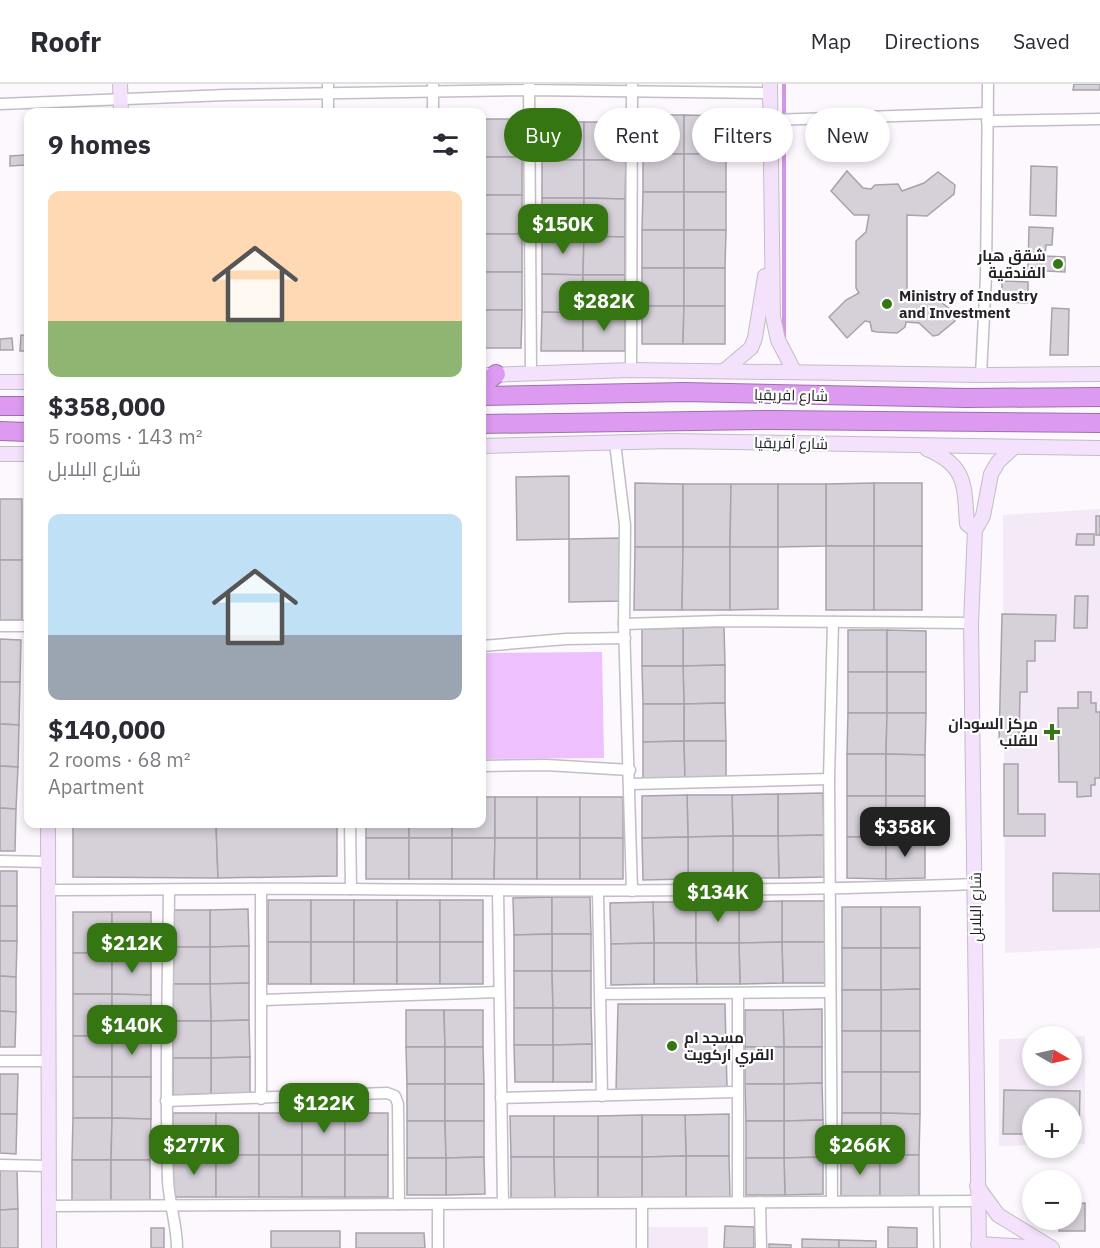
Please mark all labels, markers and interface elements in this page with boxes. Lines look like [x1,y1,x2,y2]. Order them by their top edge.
text: Roofr [30,23,101,60]
text: Map [811,27,851,55]
text: Directions [884,27,980,55]
text: Saved [1013,27,1070,55]
chip: Buy [504,108,582,162]
chip: Rent [594,108,680,162]
chip: Filters [692,108,793,162]
chip: New [805,108,890,162]
text: 9 homes [48,127,151,161]
icon: filters [429,128,462,161]
pin: $150K [521,204,605,255]
text: $150K [532,210,594,237]
icon: home [201,230,309,338]
place label: شقق هبار الفندقية [977,246,1046,282]
marker: شقق هبار الفندقية [1051,257,1065,271]
pin: $282K [562,281,646,332]
place label: Ministry of Industry and Investment [899,286,1038,322]
text: $282K [573,287,635,314]
marker: Ministry of Industry and Investment [880,297,894,311]
street label: شارع افريقيا [754,385,828,407]
text: $358,000 [48,389,165,423]
text: 5 rooms · 143 m² [48,423,203,450]
street label: شارع أفريقيا [754,433,828,455]
text: شارع البلابل [48,455,141,482]
icon: home [201,553,309,661]
text: $140,000 [48,712,165,746]
place label: مركز السودان للقلب [948,714,1038,750]
marker: مركز السودان للقلب [1043,723,1061,741]
text: 2 rooms · 68 m² [48,746,191,773]
text: Apartment [48,773,144,800]
pin: $358K [863,807,947,858]
text: $358K [874,813,936,840]
pin: $134K [676,872,760,923]
street label: شارع البلابل [966,872,987,942]
text: $134K [687,878,749,905]
pin: $212K [90,923,174,974]
text: $212K [101,929,163,956]
pin: $140K [90,1005,174,1056]
text: $140K [101,1011,163,1038]
north arrow [1022,1026,1082,1086]
map controls [1022,1026,1082,1230]
place label: مسجد ام القري اركويت [684,1028,774,1067]
marker: مسجد ام القري اركويت [665,1039,679,1053]
pin: $122K [282,1083,366,1134]
text: $122K [293,1089,355,1116]
button: + [1022,1098,1082,1158]
pin: $277K [152,1125,236,1176]
pin: $266K [818,1125,902,1176]
text: $277K [163,1131,225,1158]
text: $266K [829,1131,891,1158]
button: − [1022,1170,1082,1230]

